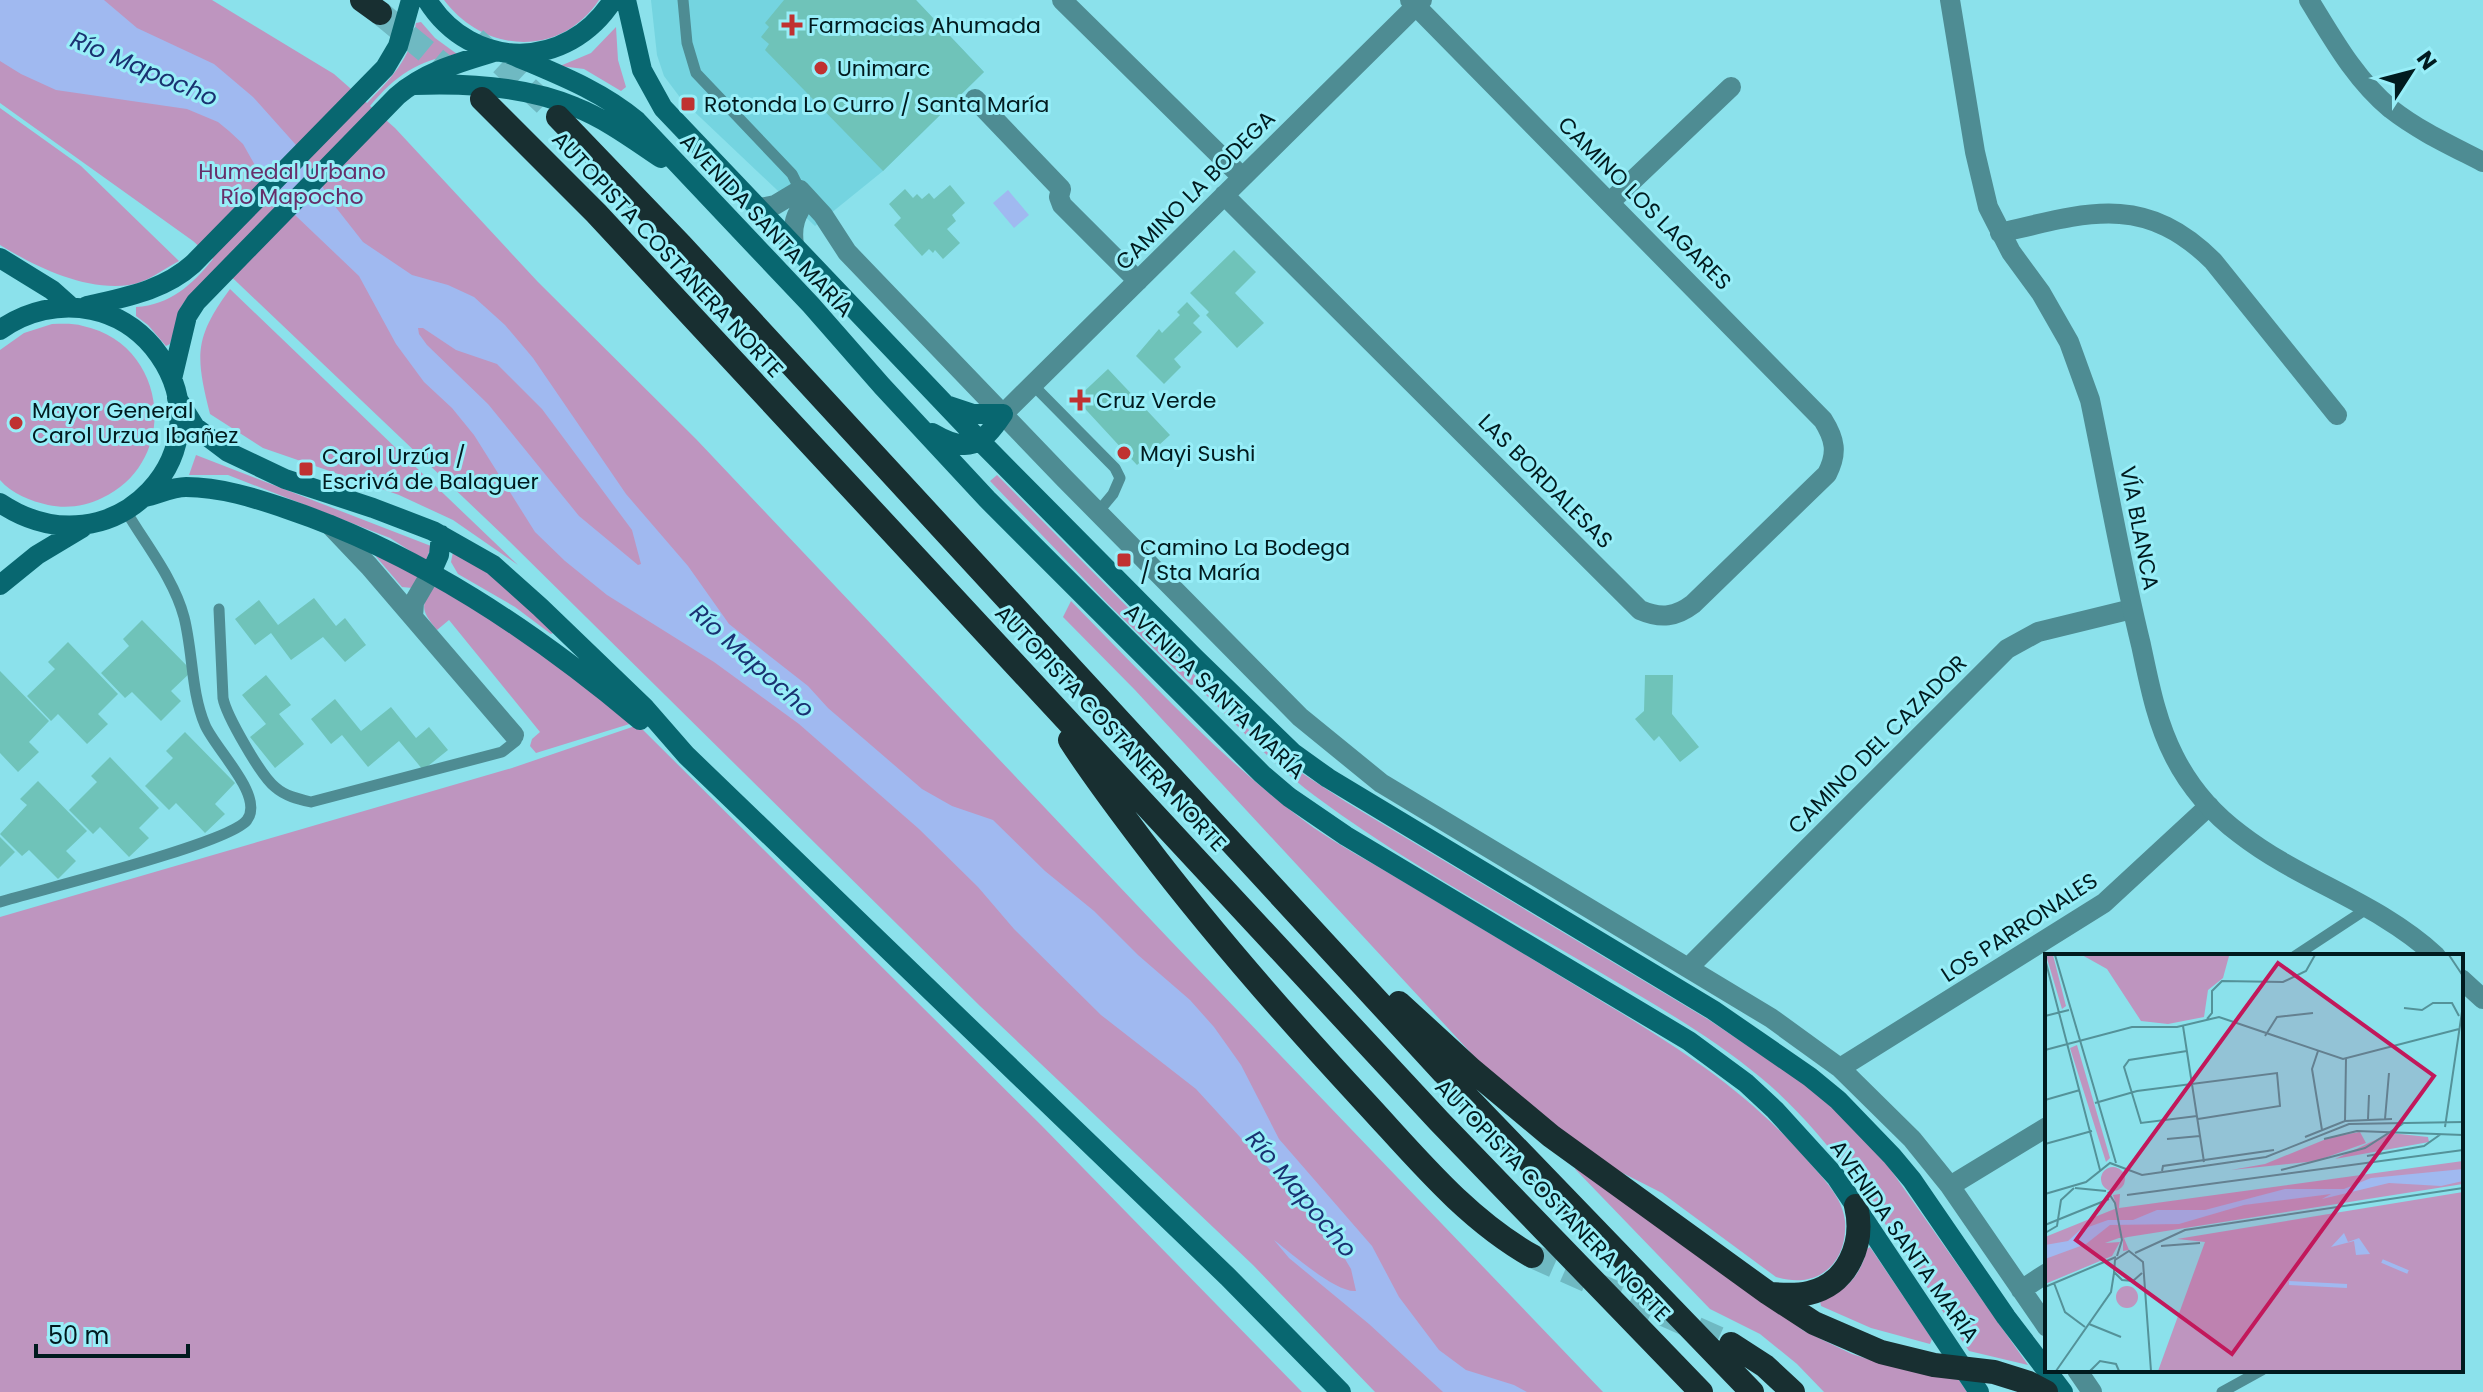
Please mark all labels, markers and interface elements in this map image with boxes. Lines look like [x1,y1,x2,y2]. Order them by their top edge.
place label: Farmacias Ahumada [808,10,1041,41]
marker: Farmacias Ahumada [783,16,801,34]
water label: Río Mapocho [66,23,223,114]
north arrow [2371,32,2451,112]
text: N [2409,45,2444,76]
place label: Unimarc [837,53,930,84]
marker: Unimarc [812,59,830,77]
place label: Rotonda Lo Curro / Santa María [704,89,1049,120]
marker: Rotonda Lo Curro / Santa María [679,95,697,113]
street label: CAMINO LA BODEGA [1109,103,1282,277]
street label: CAMINO LOS LAGARES [1551,110,1738,297]
street label: AUTOPISTA COSTANERA NORTE [545,124,790,384]
street label: AVENIDA SANTA MARÍA [673,127,860,324]
park label: Humedal Urbano Río Mapocho [198,156,386,212]
place label: Cruz Verde [1096,385,1216,416]
marker: Cruz Verde [1071,391,1089,409]
place label: Mayor General Carol Urzua Ibañez [32,395,238,451]
street label: LAS BORDALESAS [1471,407,1620,556]
marker: Mayor General Carol Urzua Ibañez [7,414,25,432]
place label: Mayi Sushi [1140,438,1255,469]
place label: Carol Urzúa / Escrivá de Balaguer [322,441,539,497]
marker: Mayi Sushi [1115,444,1133,462]
marker: Carol Urzúa / Escrivá de Balaguer [297,460,315,478]
street label: VÍA BLANCA [2112,463,2167,593]
place label: Camino La Bodega / Sta María [1140,532,1350,588]
marker: Camino La Bodega / Sta María [1115,551,1133,569]
water label: Río Mapocho [683,596,822,725]
street label: AVENIDA SANTA MARÍA [1117,596,1312,786]
street label: AUTOPISTA COSTANERA NORTE [988,598,1233,858]
street label: CAMINO DEL CAZADOR [1781,648,1974,841]
street label: LOS PARRONALES [1935,865,2104,990]
inset map [2045,954,2463,1372]
street label: AUTOPISTA COSTANERA NORTE [1428,1072,1677,1329]
water label: Río Mapocho [1238,1123,1364,1264]
street label: AVENIDA SANTA MARÍA [1823,1134,1987,1349]
scale bar [36,1308,188,1358]
text: 50 m [48,1319,109,1352]

